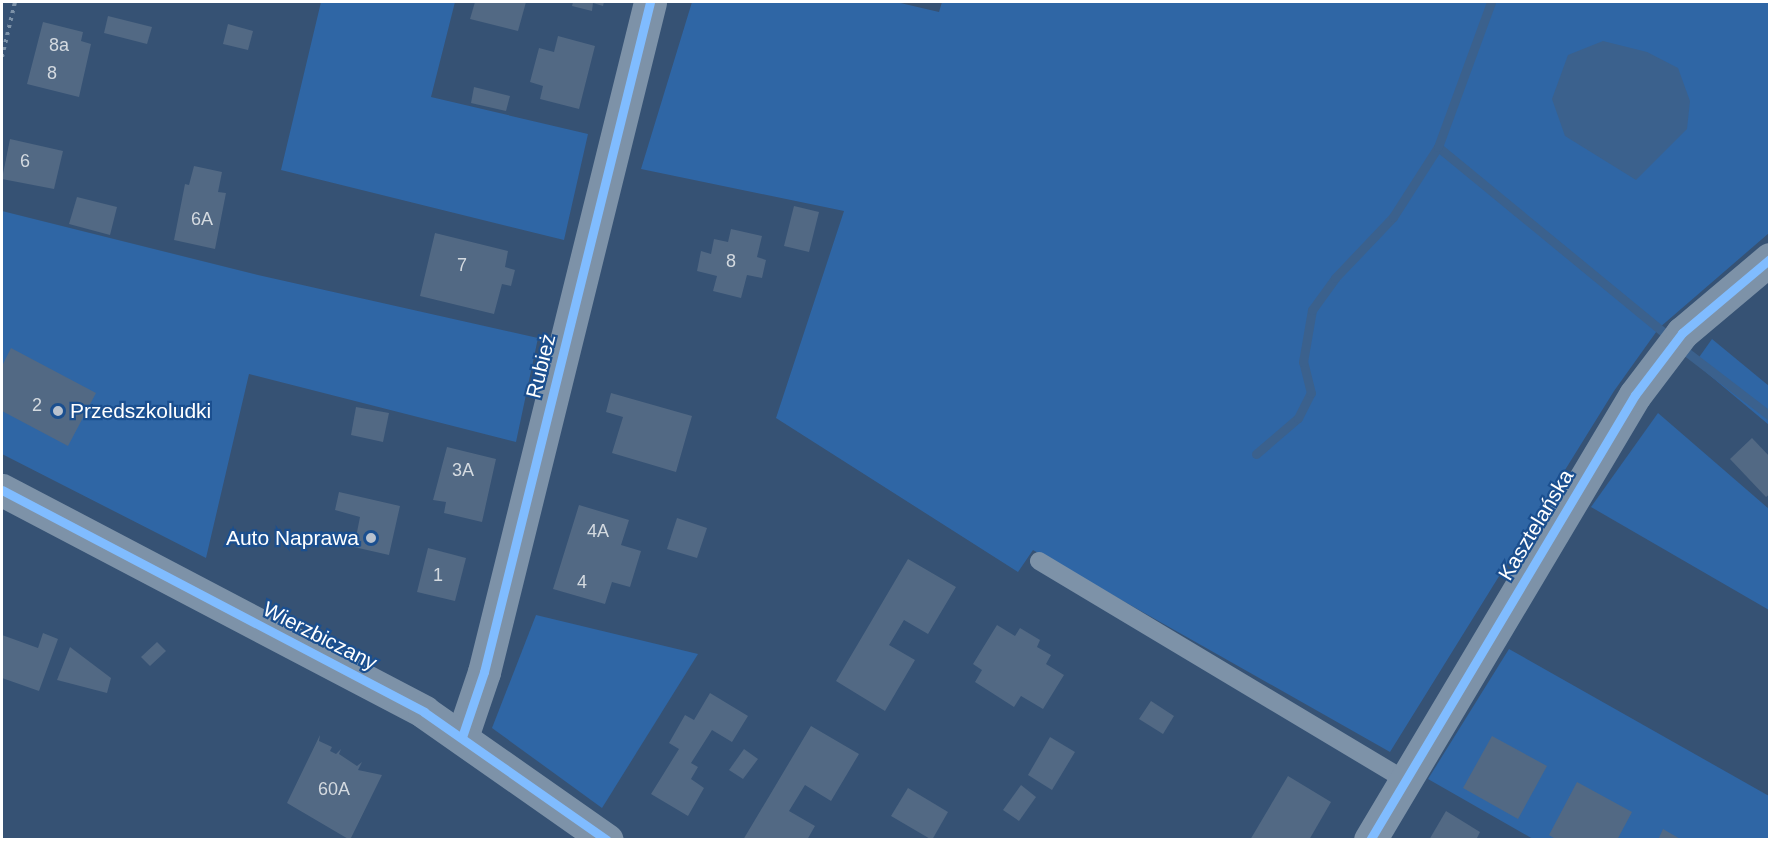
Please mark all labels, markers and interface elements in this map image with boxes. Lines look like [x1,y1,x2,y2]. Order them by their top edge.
house number: 8a [49,34,69,56]
house number: 8 [47,62,57,84]
house number: 6 [20,150,30,172]
house number: 6A [191,208,213,230]
house number: 8 [726,250,736,272]
house number: 7 [457,254,467,276]
street label: Rubież [521,331,561,401]
house number: 2 [32,394,42,416]
place label: Przedszkoludki [70,398,211,424]
marker: Przedszkoludki [51,404,65,418]
house number: 3A [452,459,474,481]
street label: Kasztelańska [1493,465,1579,585]
house number: 4A [587,520,609,542]
place label: Auto Naprawa [226,525,359,551]
marker: Auto Naprawa [364,531,378,545]
house number: 1 [433,564,443,586]
house number: 4 [577,571,587,593]
street label: Wierzbiczany [259,596,381,676]
house number: 60A [318,778,350,800]

